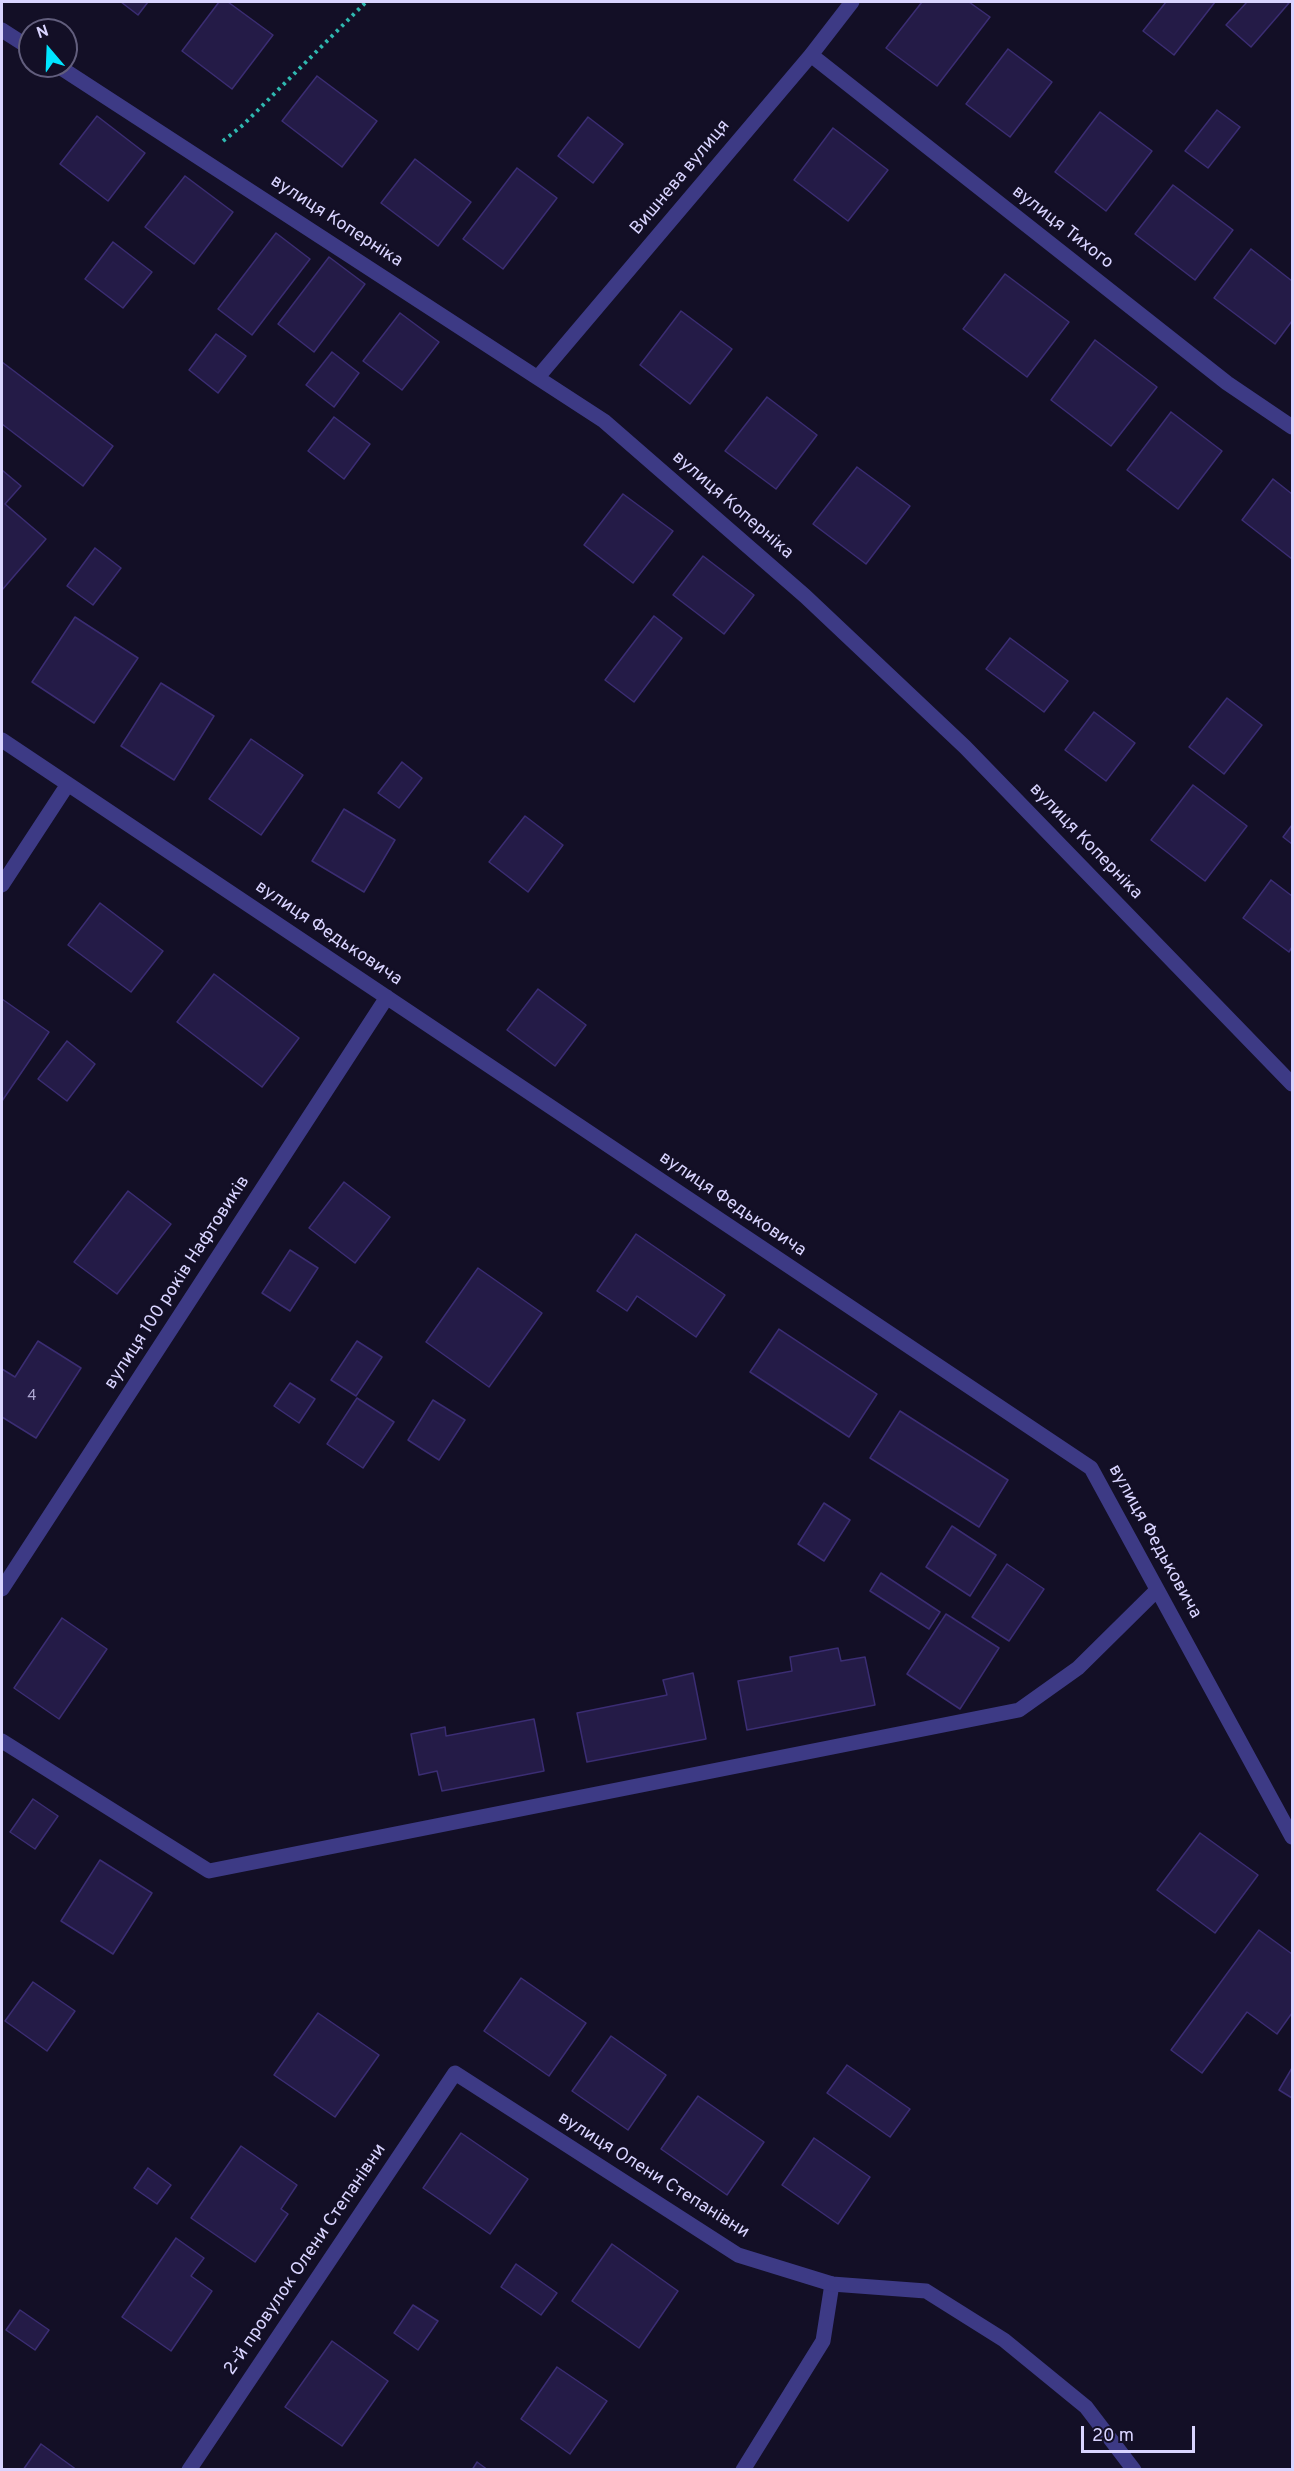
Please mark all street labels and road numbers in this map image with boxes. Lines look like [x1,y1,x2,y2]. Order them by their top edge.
street label: Вишнева вулиця [627,116,735,240]
street label: вулиця Коперніка [266,171,406,273]
street label: вулиця Тихого [1007,182,1117,274]
street label: вулиця Коперніка [667,448,797,564]
street label: вулиця Коперніка [1024,779,1146,905]
street label: вулиця Федьковича [250,877,406,991]
street label: вулиця Федьковича [654,1148,810,1262]
street label: вулиця 100 років Нафтовиків [101,1172,255,1394]
street label: вулиця Федьковича [1103,1461,1205,1623]
street label: вулиця Олени Степанівни [553,2108,753,2244]
street label: 2-й провулок Олени Степанівни [220,2140,392,2380]

